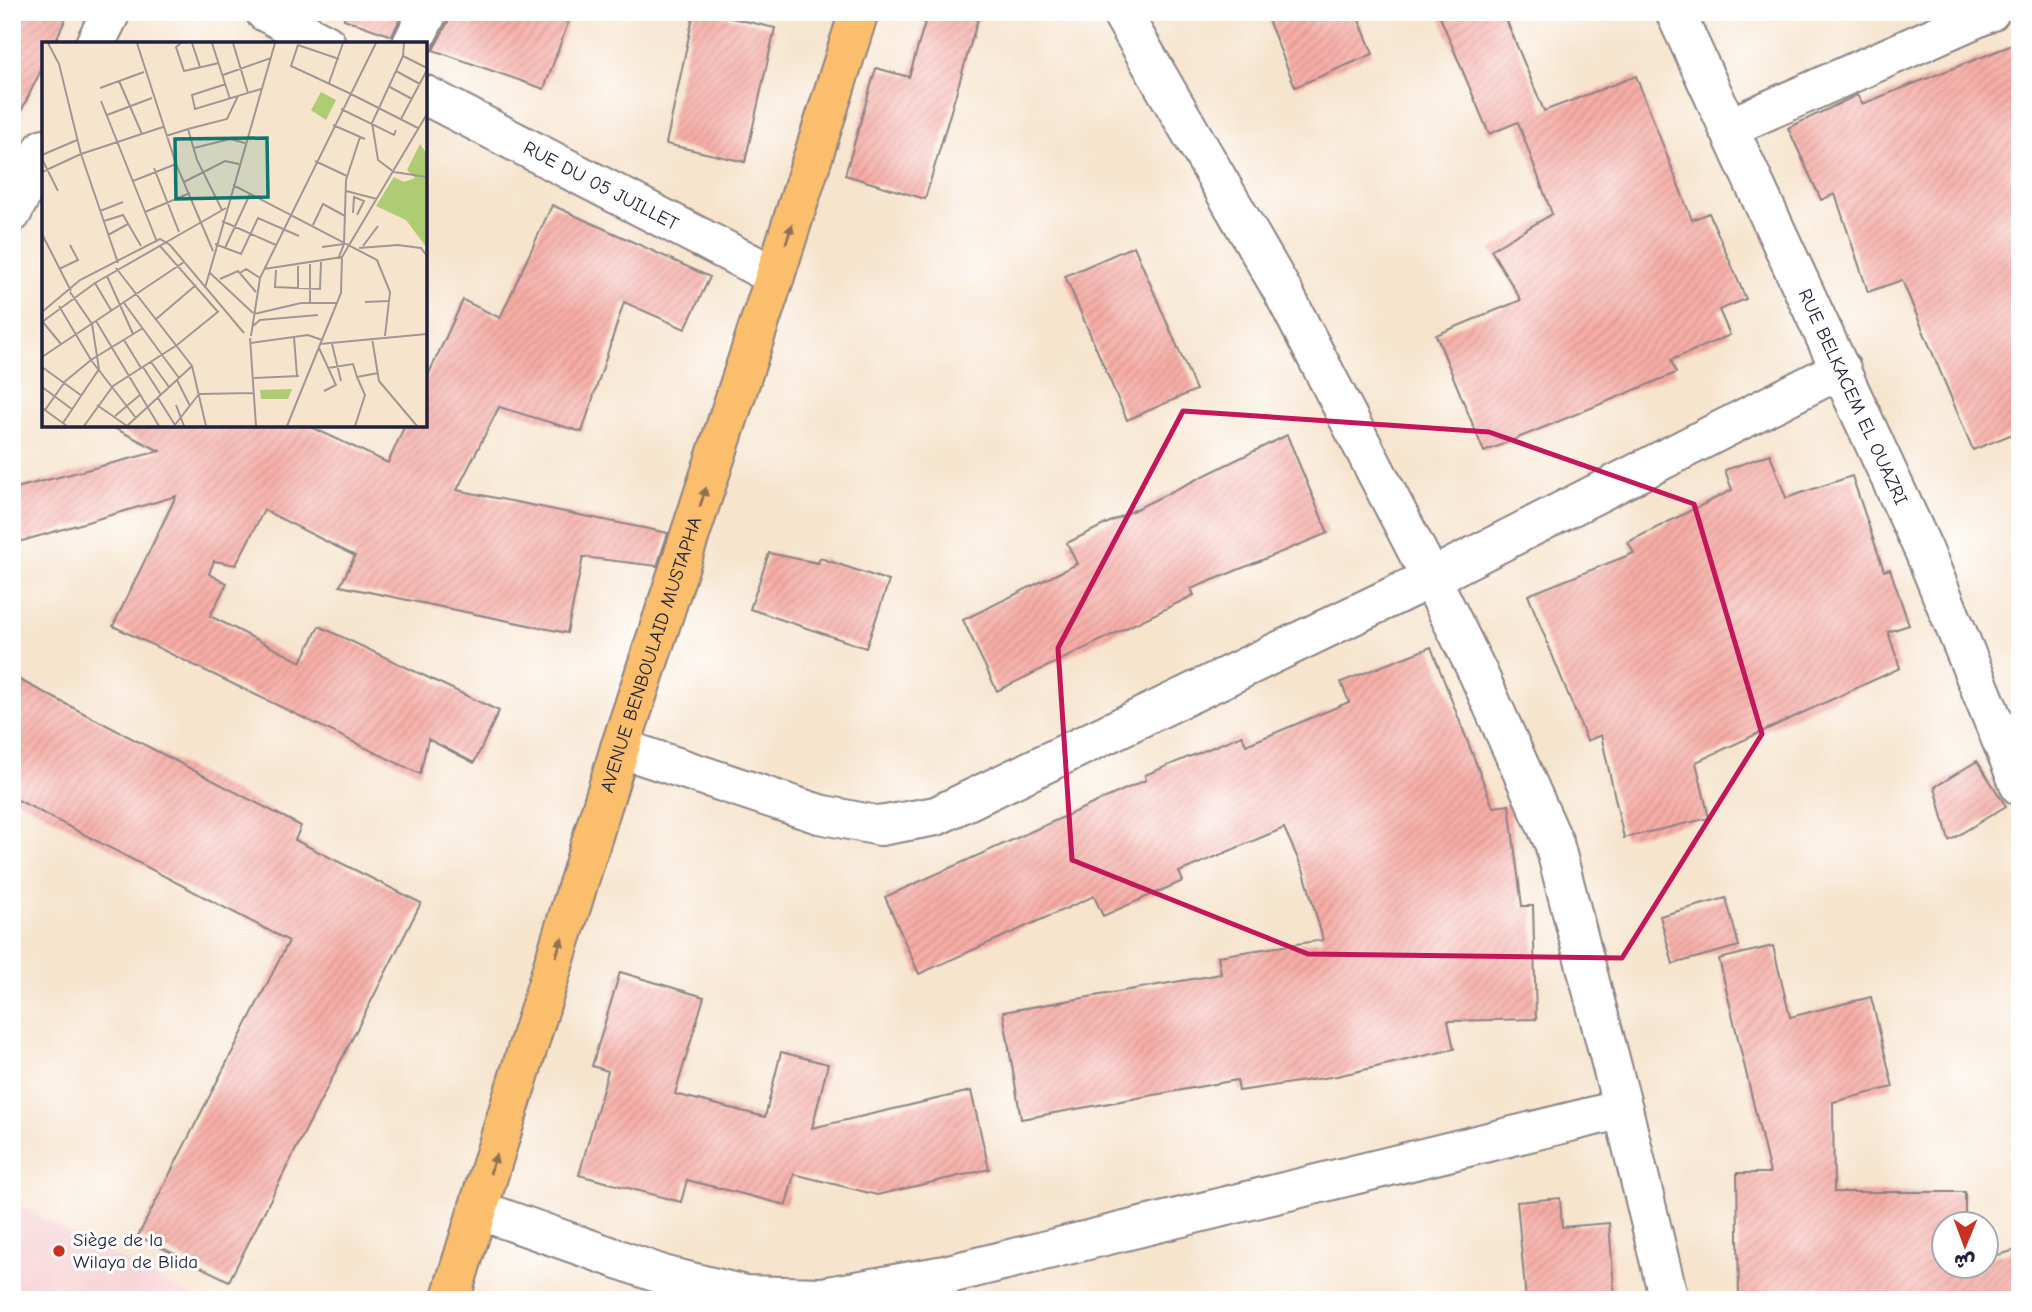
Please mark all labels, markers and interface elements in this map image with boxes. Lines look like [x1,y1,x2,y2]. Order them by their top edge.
inset map [42,42,427,427]
street label: RUE DU 05 JUILLET [520,137,682,235]
one-way arrow [784,223,794,244]
street label: RUE BELKACEM EL OUAZRI [1793,285,1912,508]
one-way arrow [698,486,709,507]
street label: AVENUE BENBOULAID MUSTAPHA [596,514,706,795]
one-way arrow [555,936,565,957]
one-way arrow [488,1154,498,1175]
north arrow [1930,1210,2000,1280]
place label: Siège de la Wilaya de Blida [73,1229,198,1273]
marker: Siège de la Wilaya de Blida [51,1243,67,1259]
text: ش [1954,1250,1975,1272]

